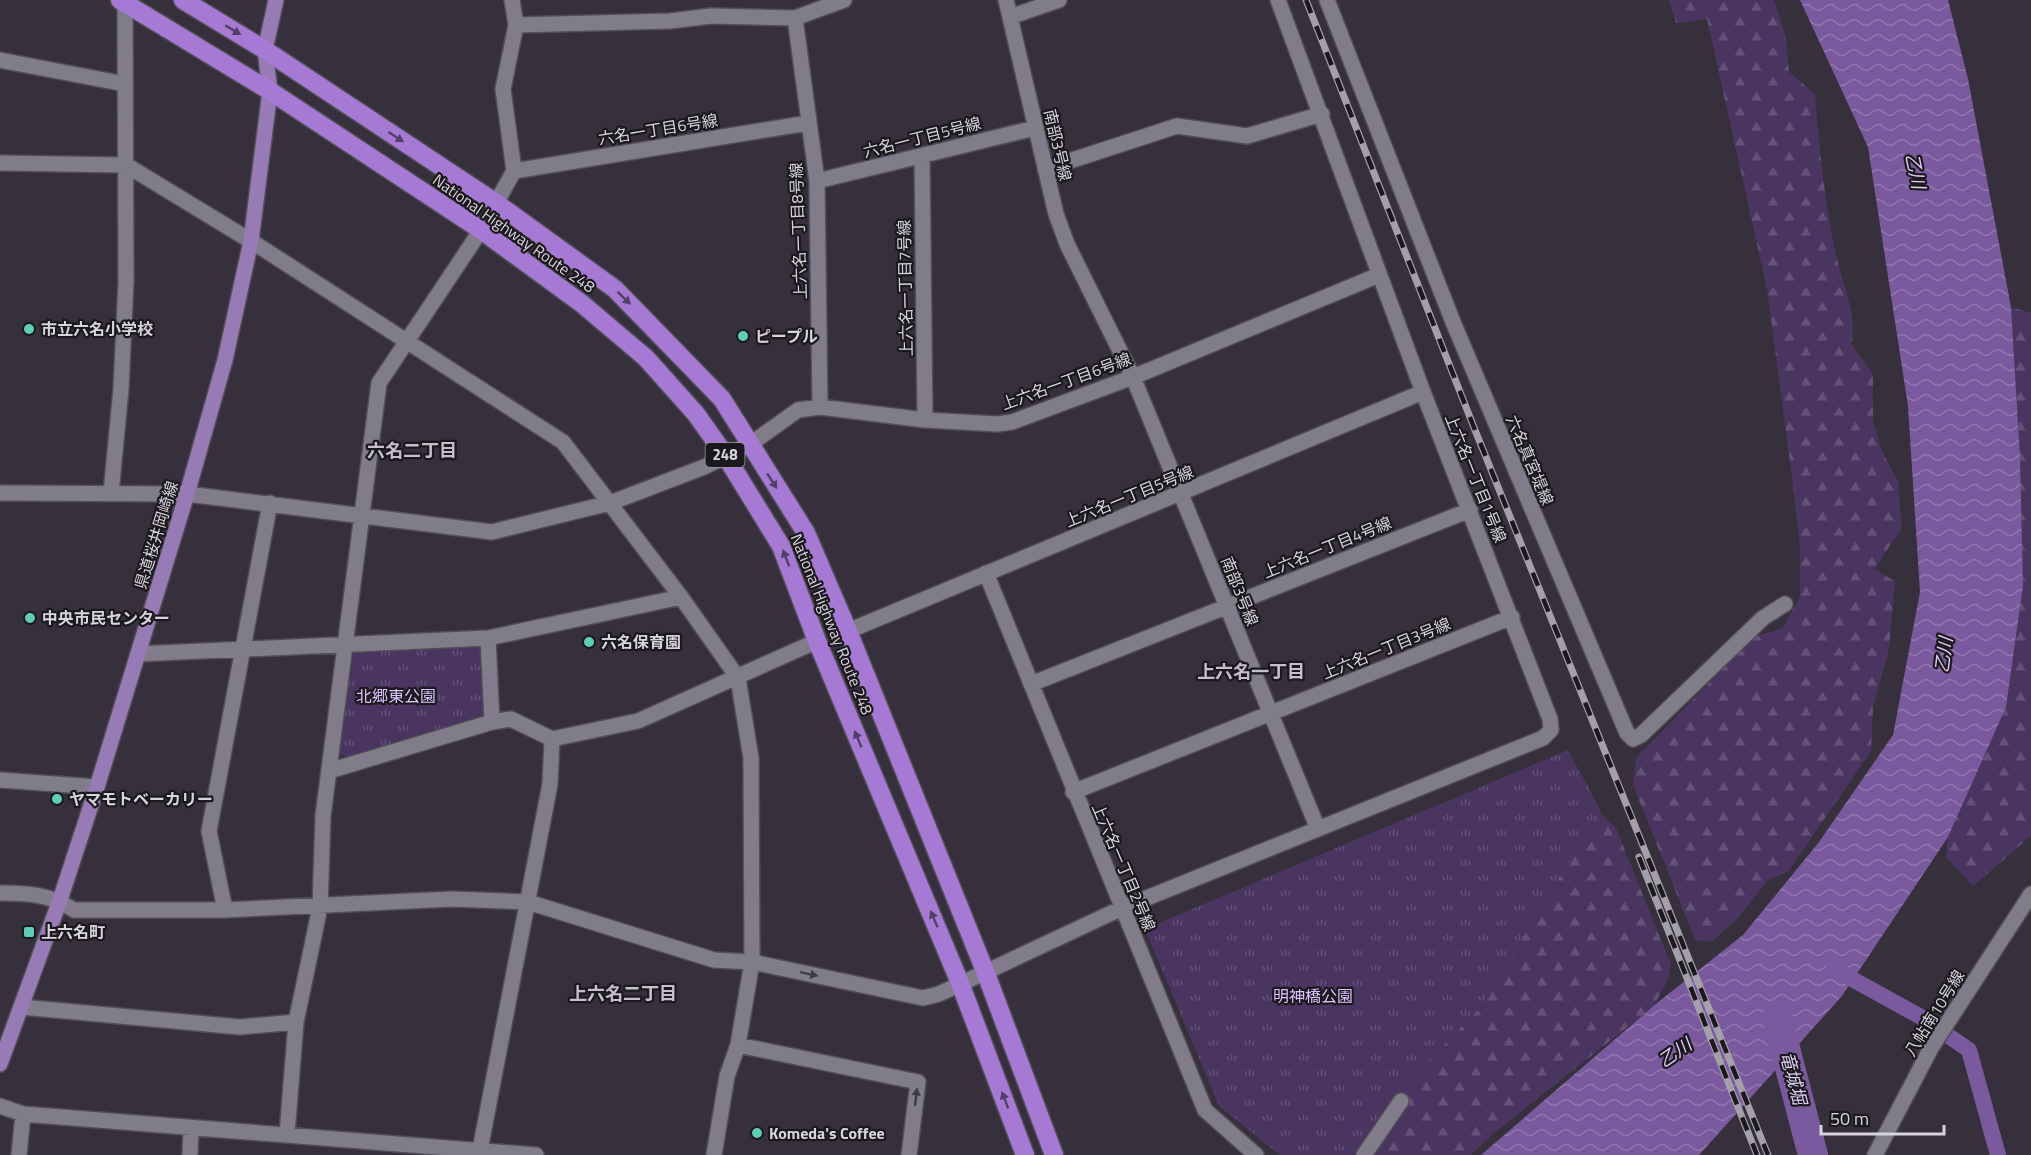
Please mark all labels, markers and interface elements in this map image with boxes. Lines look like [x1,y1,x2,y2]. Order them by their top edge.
one-way arrow [225,25,241,36]
street label: 南部3号線 [1038,107,1078,183]
street label: 六名一丁目6号線 [596,108,720,150]
street label: 六名一丁目5号線 [860,111,984,163]
one-way arrow [388,131,404,143]
water label: 乙川 [1899,150,1933,193]
street label: 上六名一丁目8号線 [784,162,812,300]
street label: National Highway Route 248 [428,168,600,298]
street label: 上六名一丁目7号線 [892,219,918,357]
one-way arrow [616,291,631,305]
place label: 市立六名小学校 [41,317,153,341]
marker: 市立六名小学校 [22,322,36,336]
place label: ピープル [755,324,818,348]
marker: ピープル [736,329,750,343]
street label: 上六名一丁目6号線 [998,346,1134,416]
street label: 上六名一丁目1号線 [1439,410,1513,546]
street label: 六名真宮堤線 [1500,411,1560,509]
district label: 六名二丁目 [367,437,457,464]
road number: 248 [706,443,744,467]
street label: 上六名一丁目5号線 [1061,459,1197,533]
one-way arrow [767,473,778,489]
street label: 県道桜井岡崎線 [128,478,184,592]
street label: 上六名一丁目4号線 [1259,510,1395,584]
street label: National Highway Route 248 [785,530,879,718]
one-way arrow [780,549,790,567]
street label: 南部3号線 [1215,553,1265,629]
place label: 中央市民センター [42,606,170,630]
marker: 中央市民センター [23,611,37,625]
street label: 上六名一丁目3号線 [1318,611,1454,685]
place label: 六名保育園 [601,630,681,654]
water label: 乙川 [1928,633,1959,674]
marker: 六名保育園 [582,635,596,649]
district label: 上六名一丁目 [1197,658,1305,685]
park label: 北郷東公園 [356,684,436,708]
one-way arrow [853,730,862,748]
place label: ヤマモトベーカリー [69,787,213,811]
marker: ヤマモトベーカリー [50,792,64,806]
street label: 上六名一丁目2号線 [1086,799,1162,935]
one-way arrow [929,910,938,927]
place label: 上六名町 [41,920,105,944]
marker: 上六名町 [22,925,36,939]
street label: 八帖南10号線 [1898,965,1970,1061]
one-way arrow [800,969,818,979]
district label: 上六名二丁目 [569,980,677,1007]
park label: 明神橋公園 [1273,984,1353,1008]
water label: 乙川 [1652,1030,1699,1074]
water label: 竜城堀 [1773,1048,1814,1110]
one-way arrow [912,1087,921,1106]
one-way arrow [999,1091,1009,1109]
scale bar [1821,1098,1944,1136]
text: 50 m [1830,1105,1869,1132]
place label: Komeda's Coffee [769,1121,885,1145]
marker: Komeda's Coffee [750,1126,764,1140]

